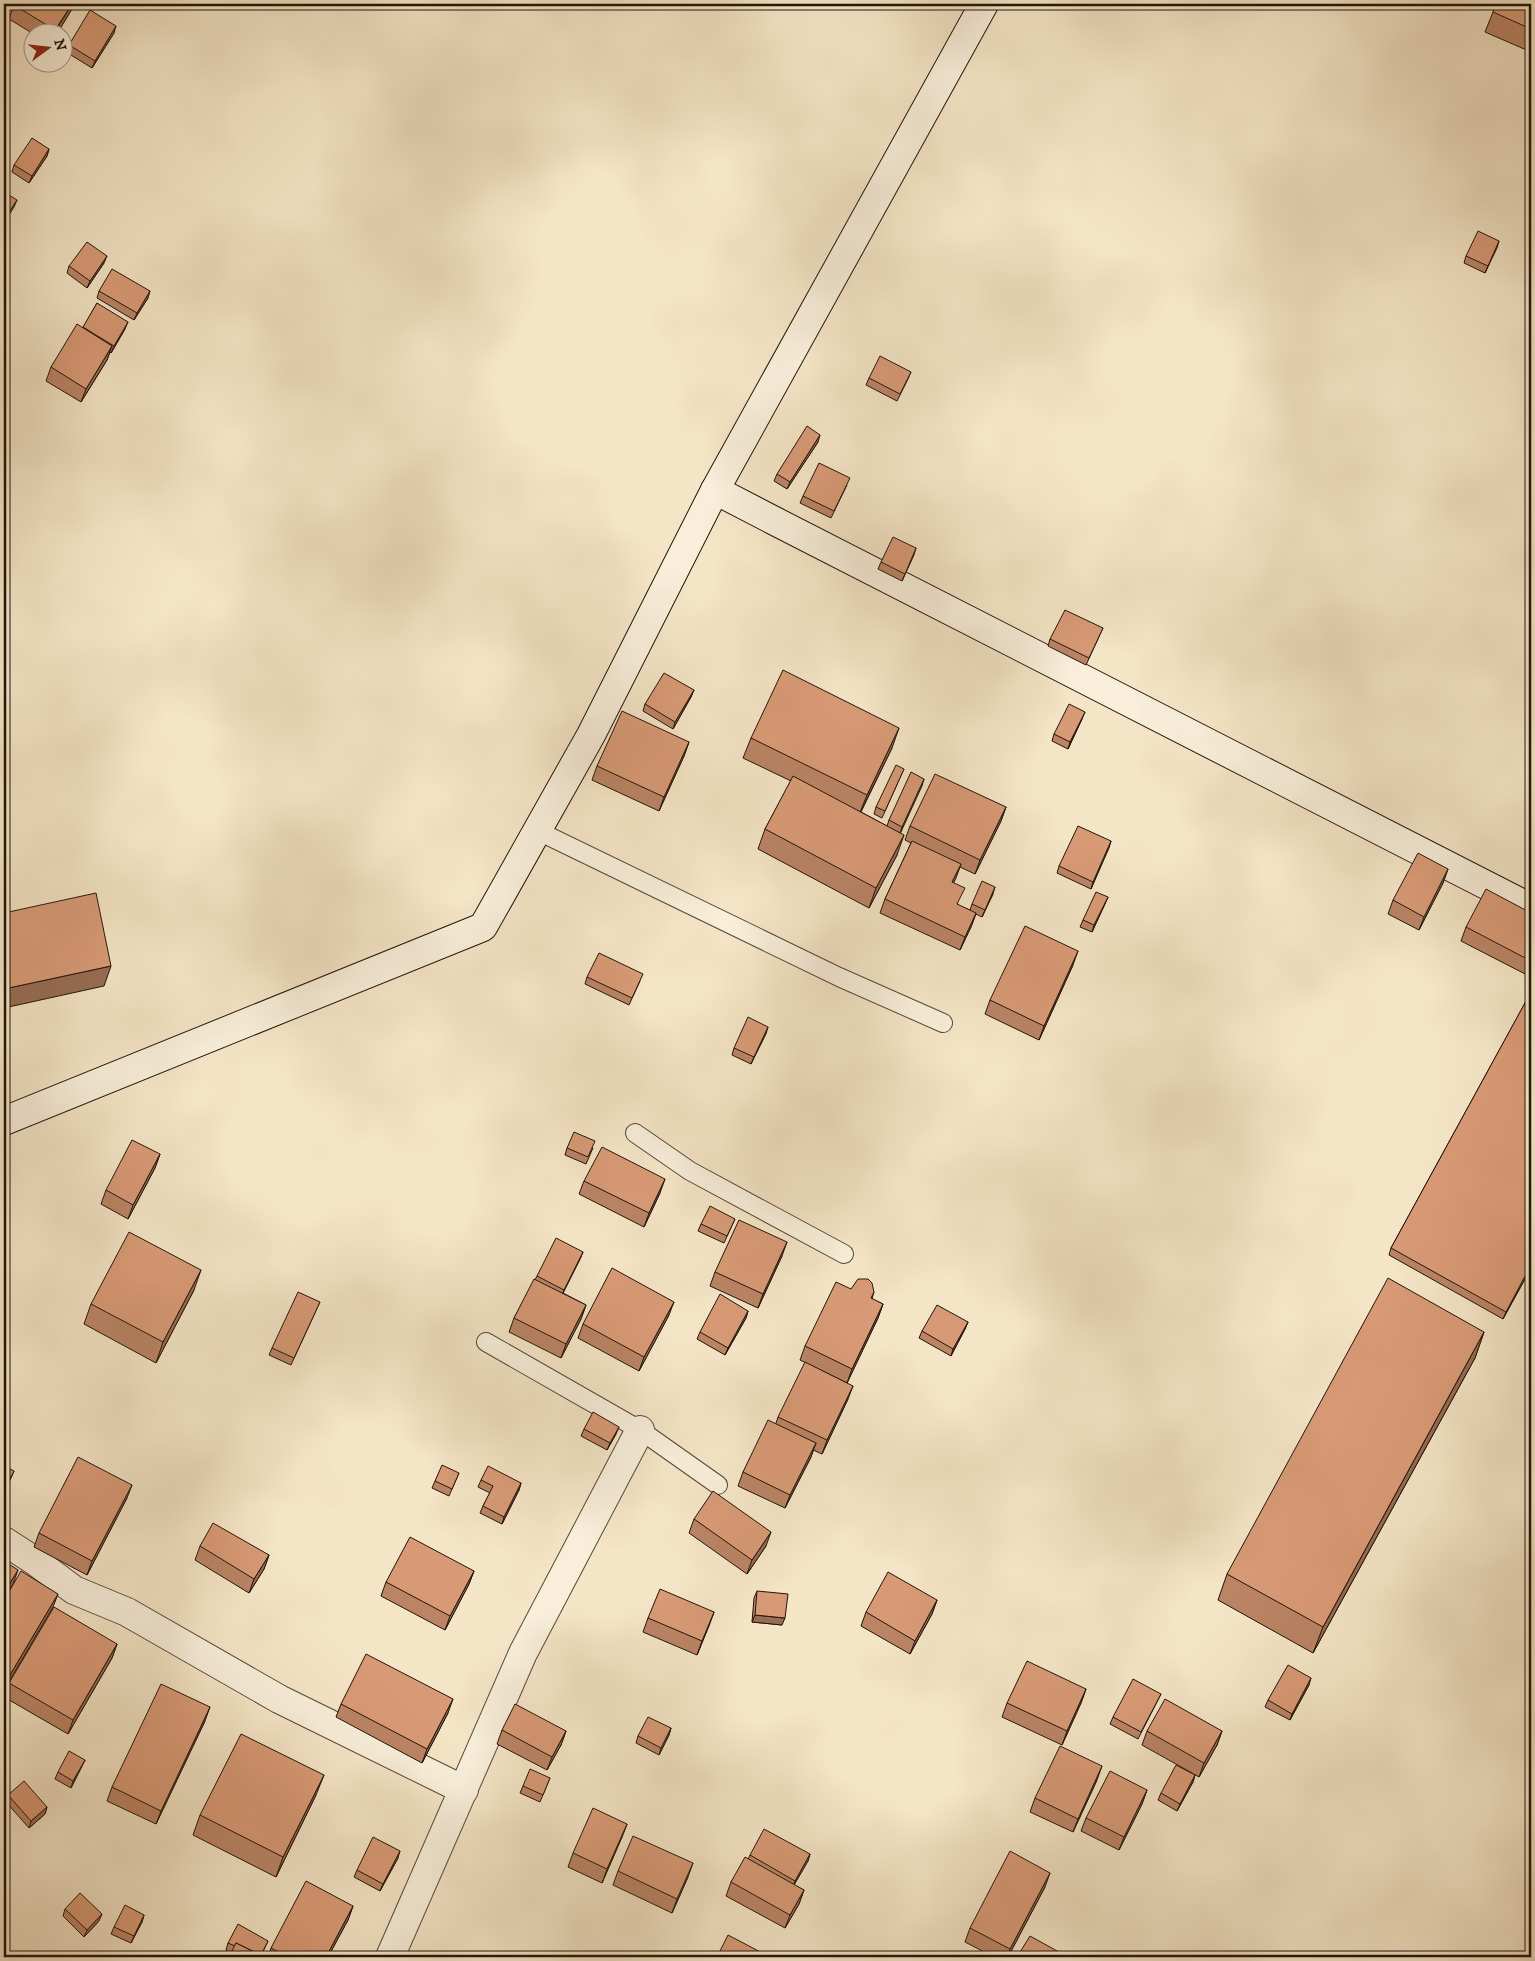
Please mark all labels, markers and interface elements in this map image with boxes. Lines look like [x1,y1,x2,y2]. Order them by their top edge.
north arrow [22,22,72,72]
text: N [49,37,70,53]

